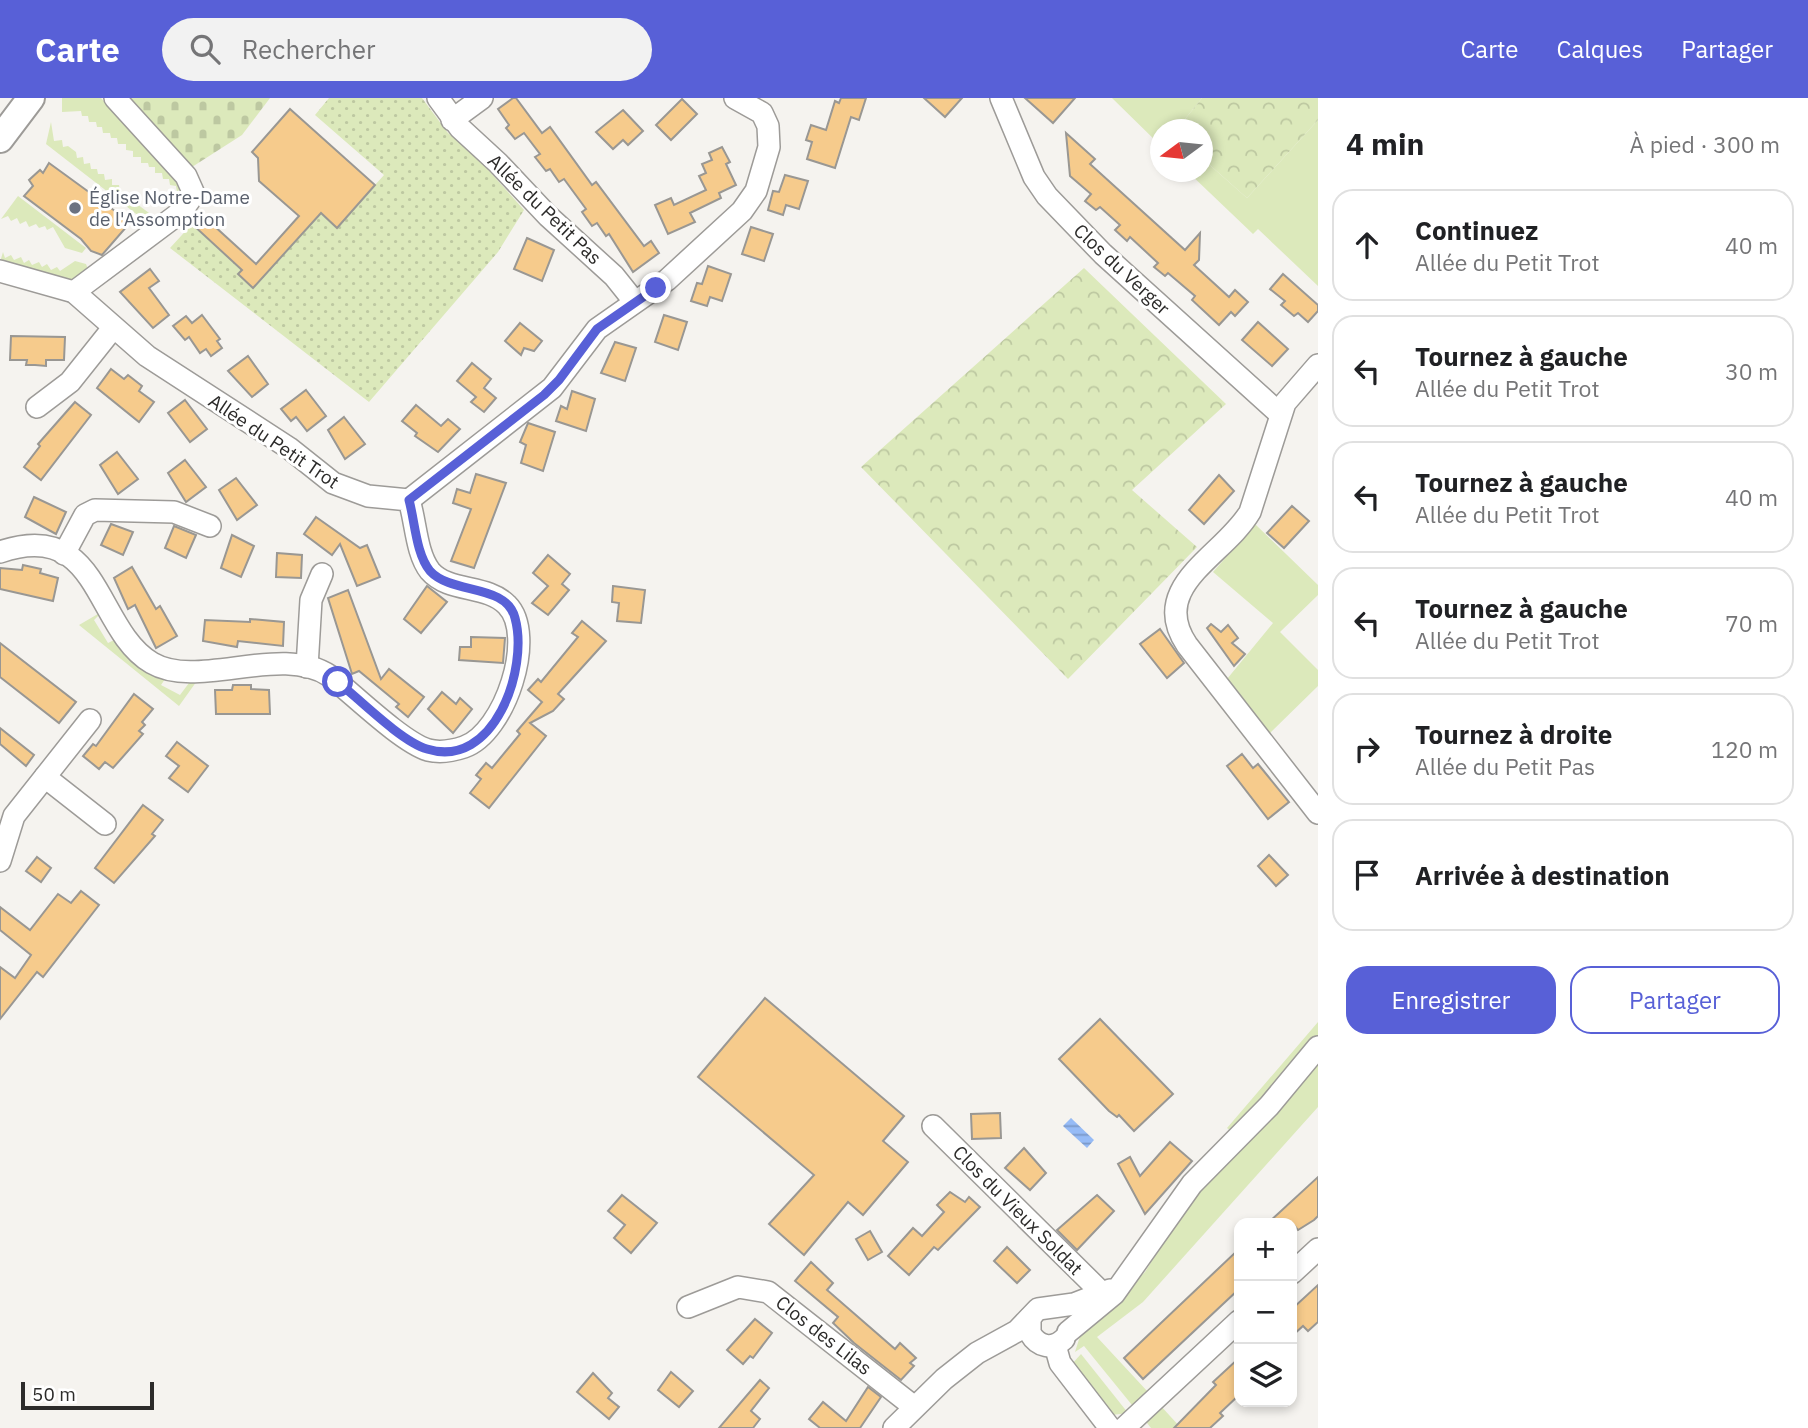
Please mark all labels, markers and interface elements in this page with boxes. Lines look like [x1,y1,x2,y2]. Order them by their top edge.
search box [162,18,652,81]
text: Carte [35,28,120,71]
icon: search [186,30,224,68]
text: Rechercher [242,32,376,66]
text: Carte [1460,33,1519,65]
text: Calques [1557,33,1643,65]
text: Partager [1681,33,1773,65]
north arrow [1150,119,1213,182]
text: 4 min [1346,124,1424,163]
text: À pied · 300 m [1630,129,1780,159]
street label: Allée du Petit Pas [483,149,607,269]
place label: Église Notre-Dame de l'Assomption [89,185,250,231]
marker: Église Notre-Dame de l'Assomption [67,200,83,216]
text: Continuez [1415,213,1538,247]
street label: Clos du Verger [1069,218,1175,320]
icon: ahead [1348,226,1386,264]
text: 40 m [1725,230,1778,260]
text: Allée du Petit Trot [1415,247,1599,277]
route end [640,272,671,303]
text: Tournez à gauche [1415,339,1628,373]
icon: left [1348,352,1386,390]
text: 30 m [1725,356,1778,386]
text: Allée du Petit Trot [1415,373,1599,403]
street label: Allée du Petit Trot [204,388,344,494]
text: Tournez à gauche [1415,465,1628,499]
icon: left [1348,478,1386,516]
text: 40 m [1725,482,1778,512]
text: Allée du Petit Trot [1415,499,1599,529]
text: Tournez à gauche [1415,591,1628,625]
icon: left [1348,604,1386,642]
text: 70 m [1725,608,1778,638]
text: Allée du Petit Trot [1415,625,1599,655]
route start [322,666,353,697]
text: Tournez à droite [1415,717,1612,751]
icon: right [1348,730,1386,768]
text: 120 m [1711,734,1778,764]
text: Allée du Petit Pas [1415,751,1595,781]
icon: arrive [1348,856,1386,894]
text: Arrivée à destination [1415,858,1670,892]
button: Enregistrer [1346,966,1556,1034]
button: Partager [1570,966,1780,1034]
street label: Clos du Vieux Soldat [948,1140,1088,1280]
map controls [1234,1218,1297,1407]
button: + [1234,1218,1297,1281]
button: − [1234,1281,1297,1344]
street label: Clos des Lilas [771,1290,877,1380]
button: layers [1234,1344,1297,1407]
scale bar [21,1379,154,1411]
text: 50 m [32,1382,76,1406]

